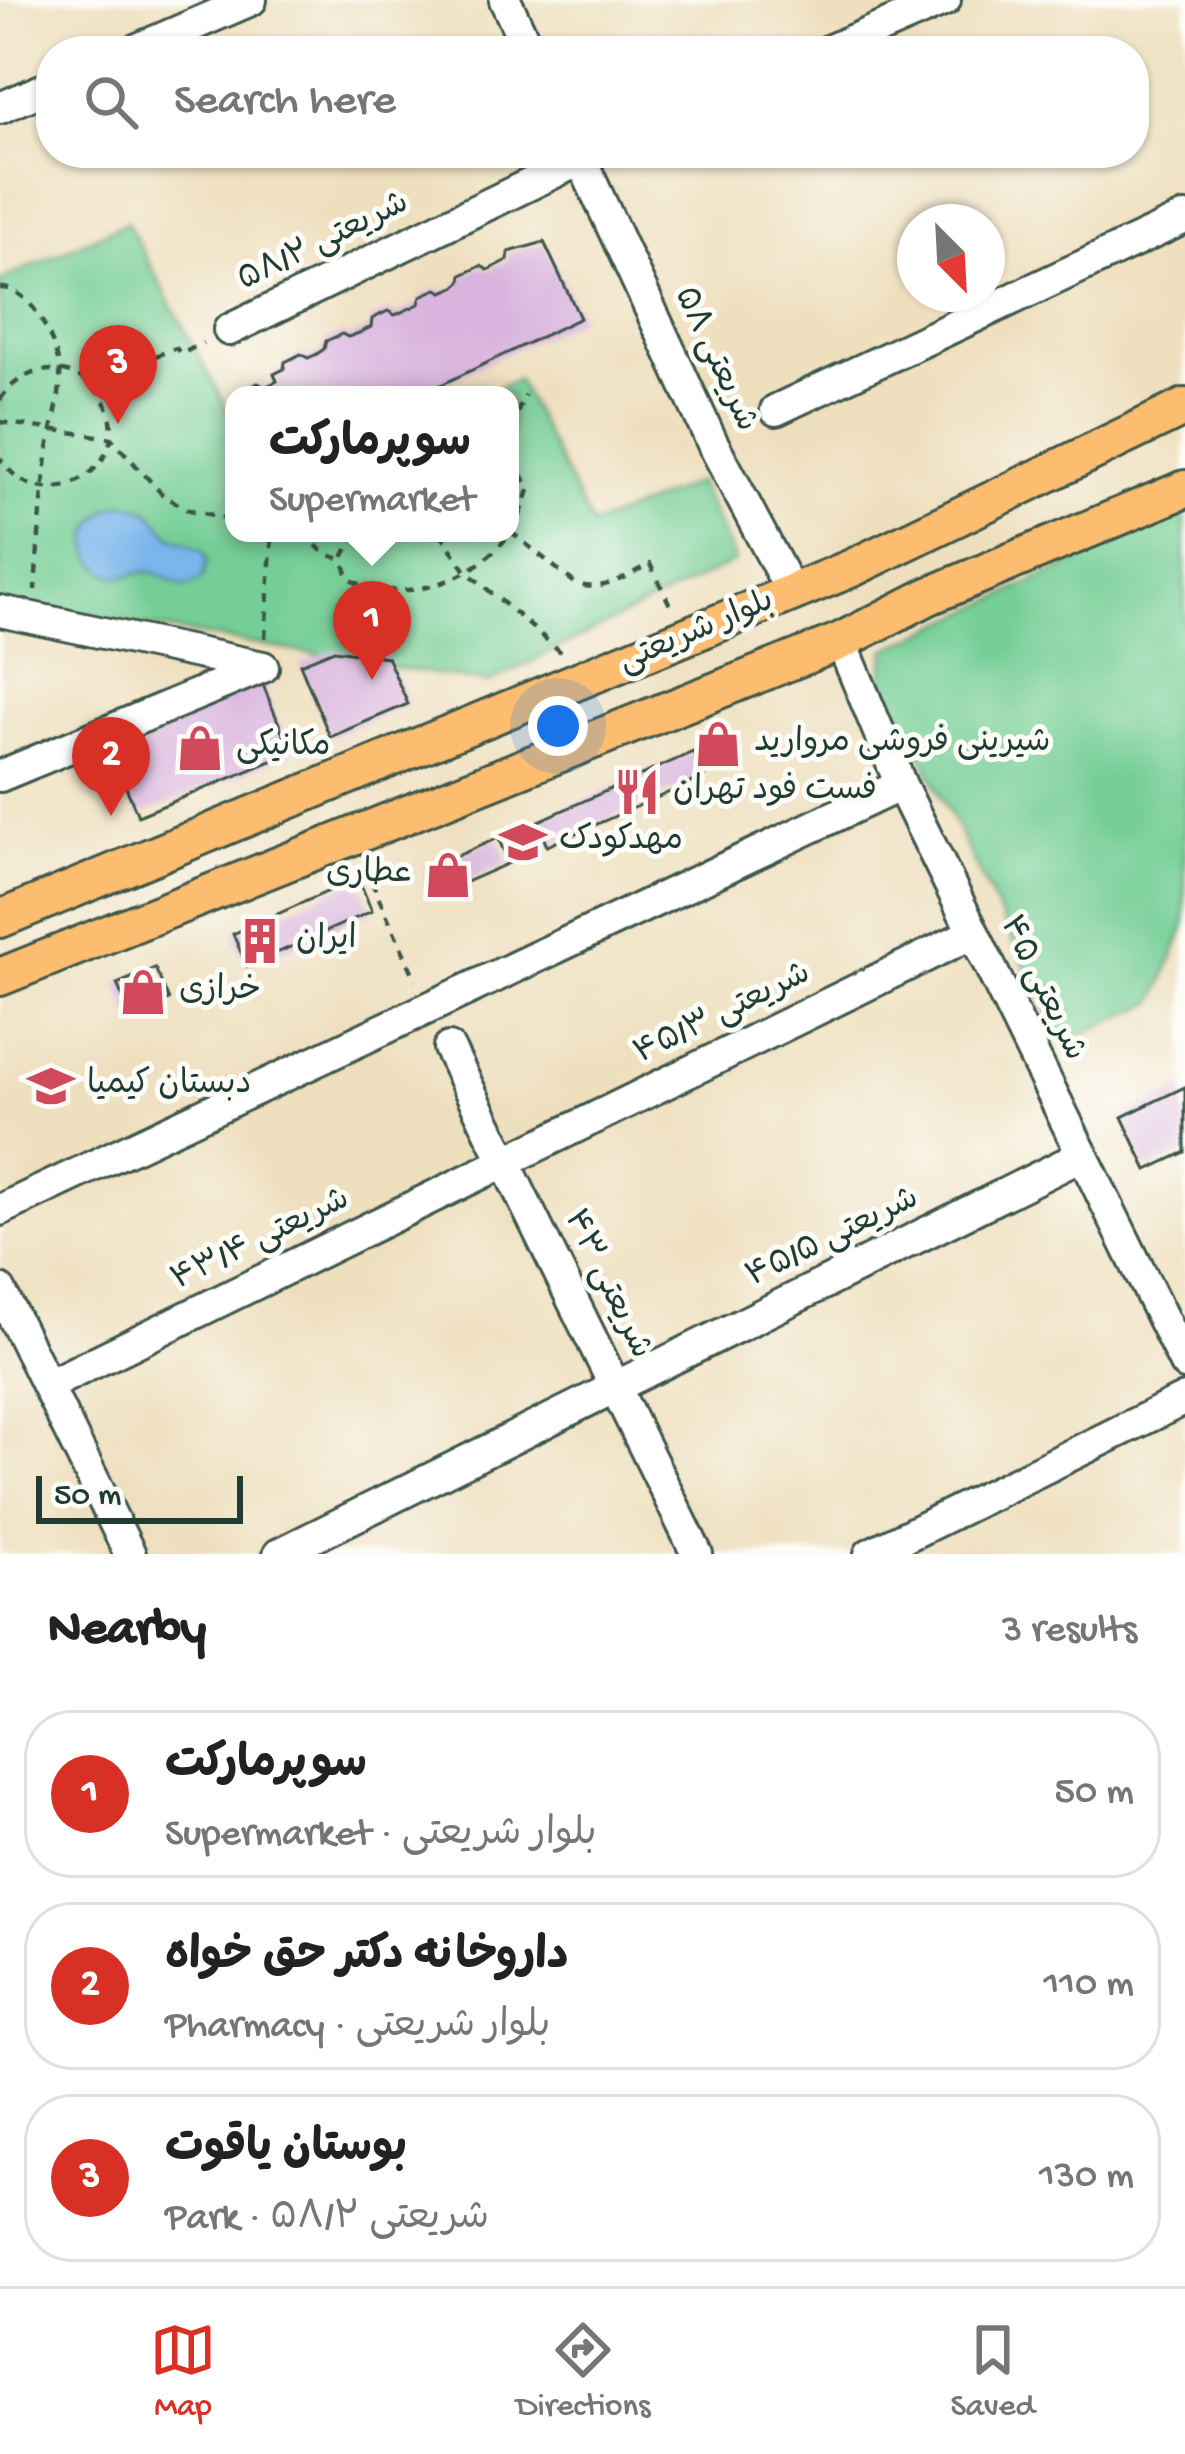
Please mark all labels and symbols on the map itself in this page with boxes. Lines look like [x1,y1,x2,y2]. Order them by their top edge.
street label: شریعتی ۵۸/۲ [232,185,416,301]
north arrow [897,204,1005,312]
street label: شریعتی ۵۸ [664,282,764,438]
pin: 3 [79,325,157,424]
pin: 1 [333,581,411,680]
street label: بلوار شریعتی [613,582,780,683]
your location [528,696,588,756]
pin: 2 [72,717,150,816]
shop icon: شیرینی فروشی مروارید [693,719,743,769]
shop icon: مکانیکی [175,723,225,773]
place label: شیرینی فروشی مروارید [754,724,1050,763]
place label: مکانیکی [236,728,331,767]
restaurant icon: فست فود تهران [612,767,662,817]
place label: فست فود تهران [673,772,877,811]
school or university icon: مهدکودک [498,817,548,867]
place label: مهدکودک [559,822,683,861]
shop icon: عطاری [423,850,473,900]
place label: عطاری [326,855,412,894]
street label: شریعتی ۴۵ [990,910,1092,1068]
building icon: ایران [235,916,285,966]
place label: ایران [296,921,357,960]
street label: شریعتی ۴۵/۳ [629,956,817,1074]
shop icon: خرازی [118,967,168,1017]
place label: خرازی [179,972,261,1011]
school or university icon: دبستان کیمیا [26,1061,76,1111]
place label: دبستان کیمیا [87,1066,252,1105]
street label: شریعتی ۴۳/۴ [166,1181,356,1301]
street label: شریعتی ۴۵/۵ [740,1181,926,1297]
street label: شریعتی ۴۳ [554,1204,658,1366]
scale bar [36,1470,243,1523]

